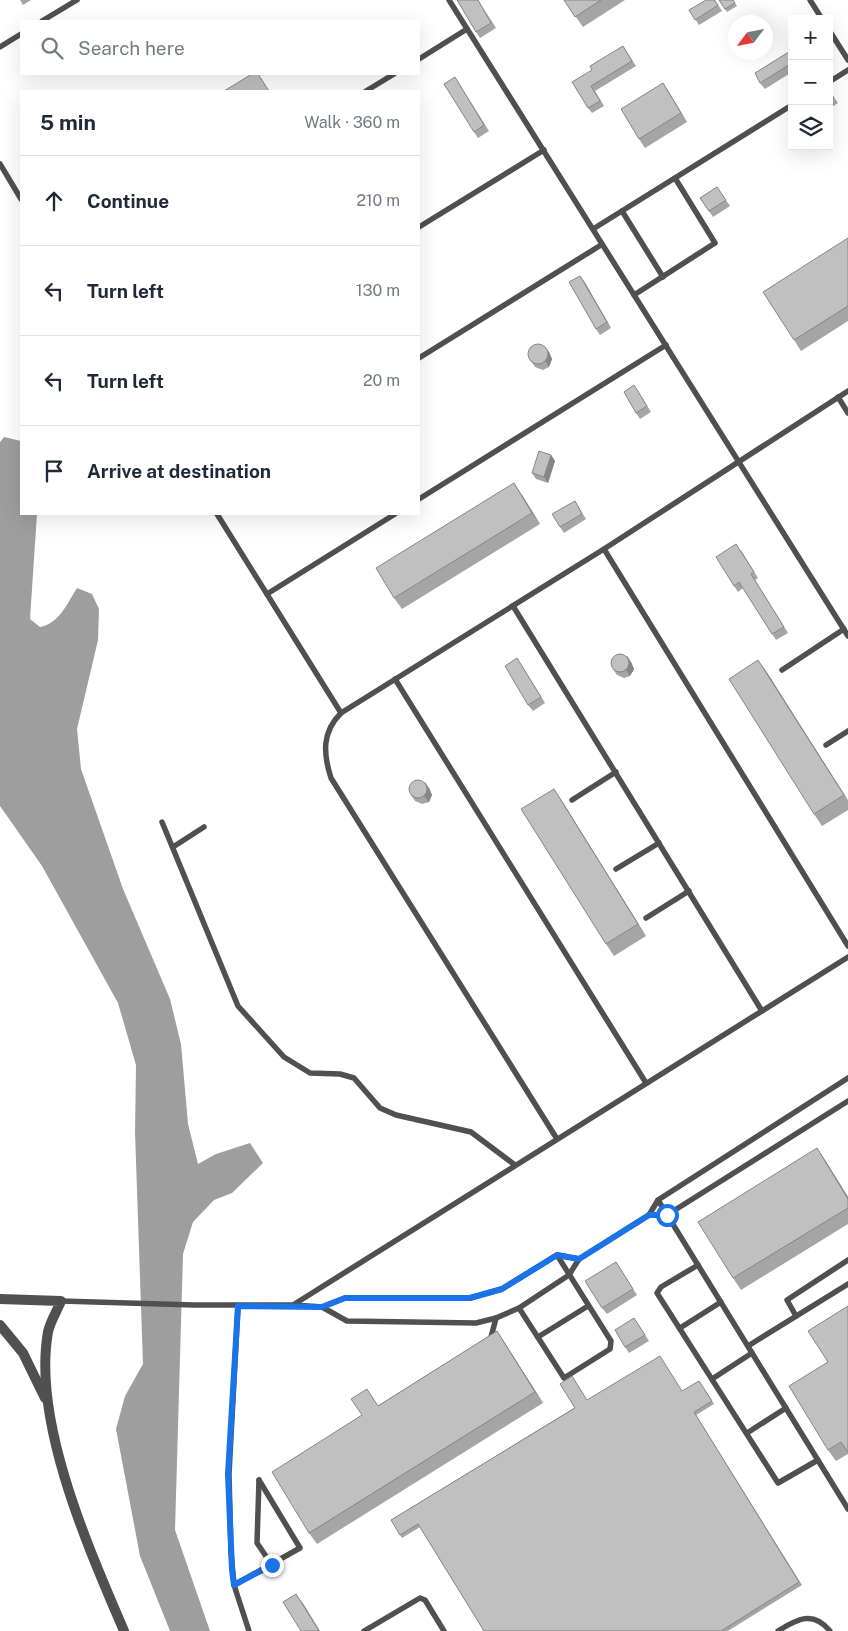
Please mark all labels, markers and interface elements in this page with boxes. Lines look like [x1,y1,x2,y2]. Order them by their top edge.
north arrow [728,15,773,60]
map controls [788,15,833,150]
button: + [788,15,833,60]
search box [20,20,420,75]
icon: search [38,34,66,62]
text: Search here [78,37,185,59]
button: − [788,60,833,105]
button: layers [788,105,833,150]
text: 5 min [40,110,96,135]
text: Walk · 360 m [304,113,400,132]
icon: ahead [40,187,68,215]
text: Continue [87,190,169,212]
text: 210 m [356,191,400,210]
icon: left [40,277,68,305]
text: Turn left [87,280,164,302]
text: 130 m [356,281,400,300]
icon: left [40,367,68,395]
text: Turn left [87,370,164,392]
text: 20 m [363,371,400,390]
icon: arrive [40,457,68,485]
text: Arrive at destination [87,460,271,482]
route start [656,1204,679,1227]
route end [261,1554,284,1577]

